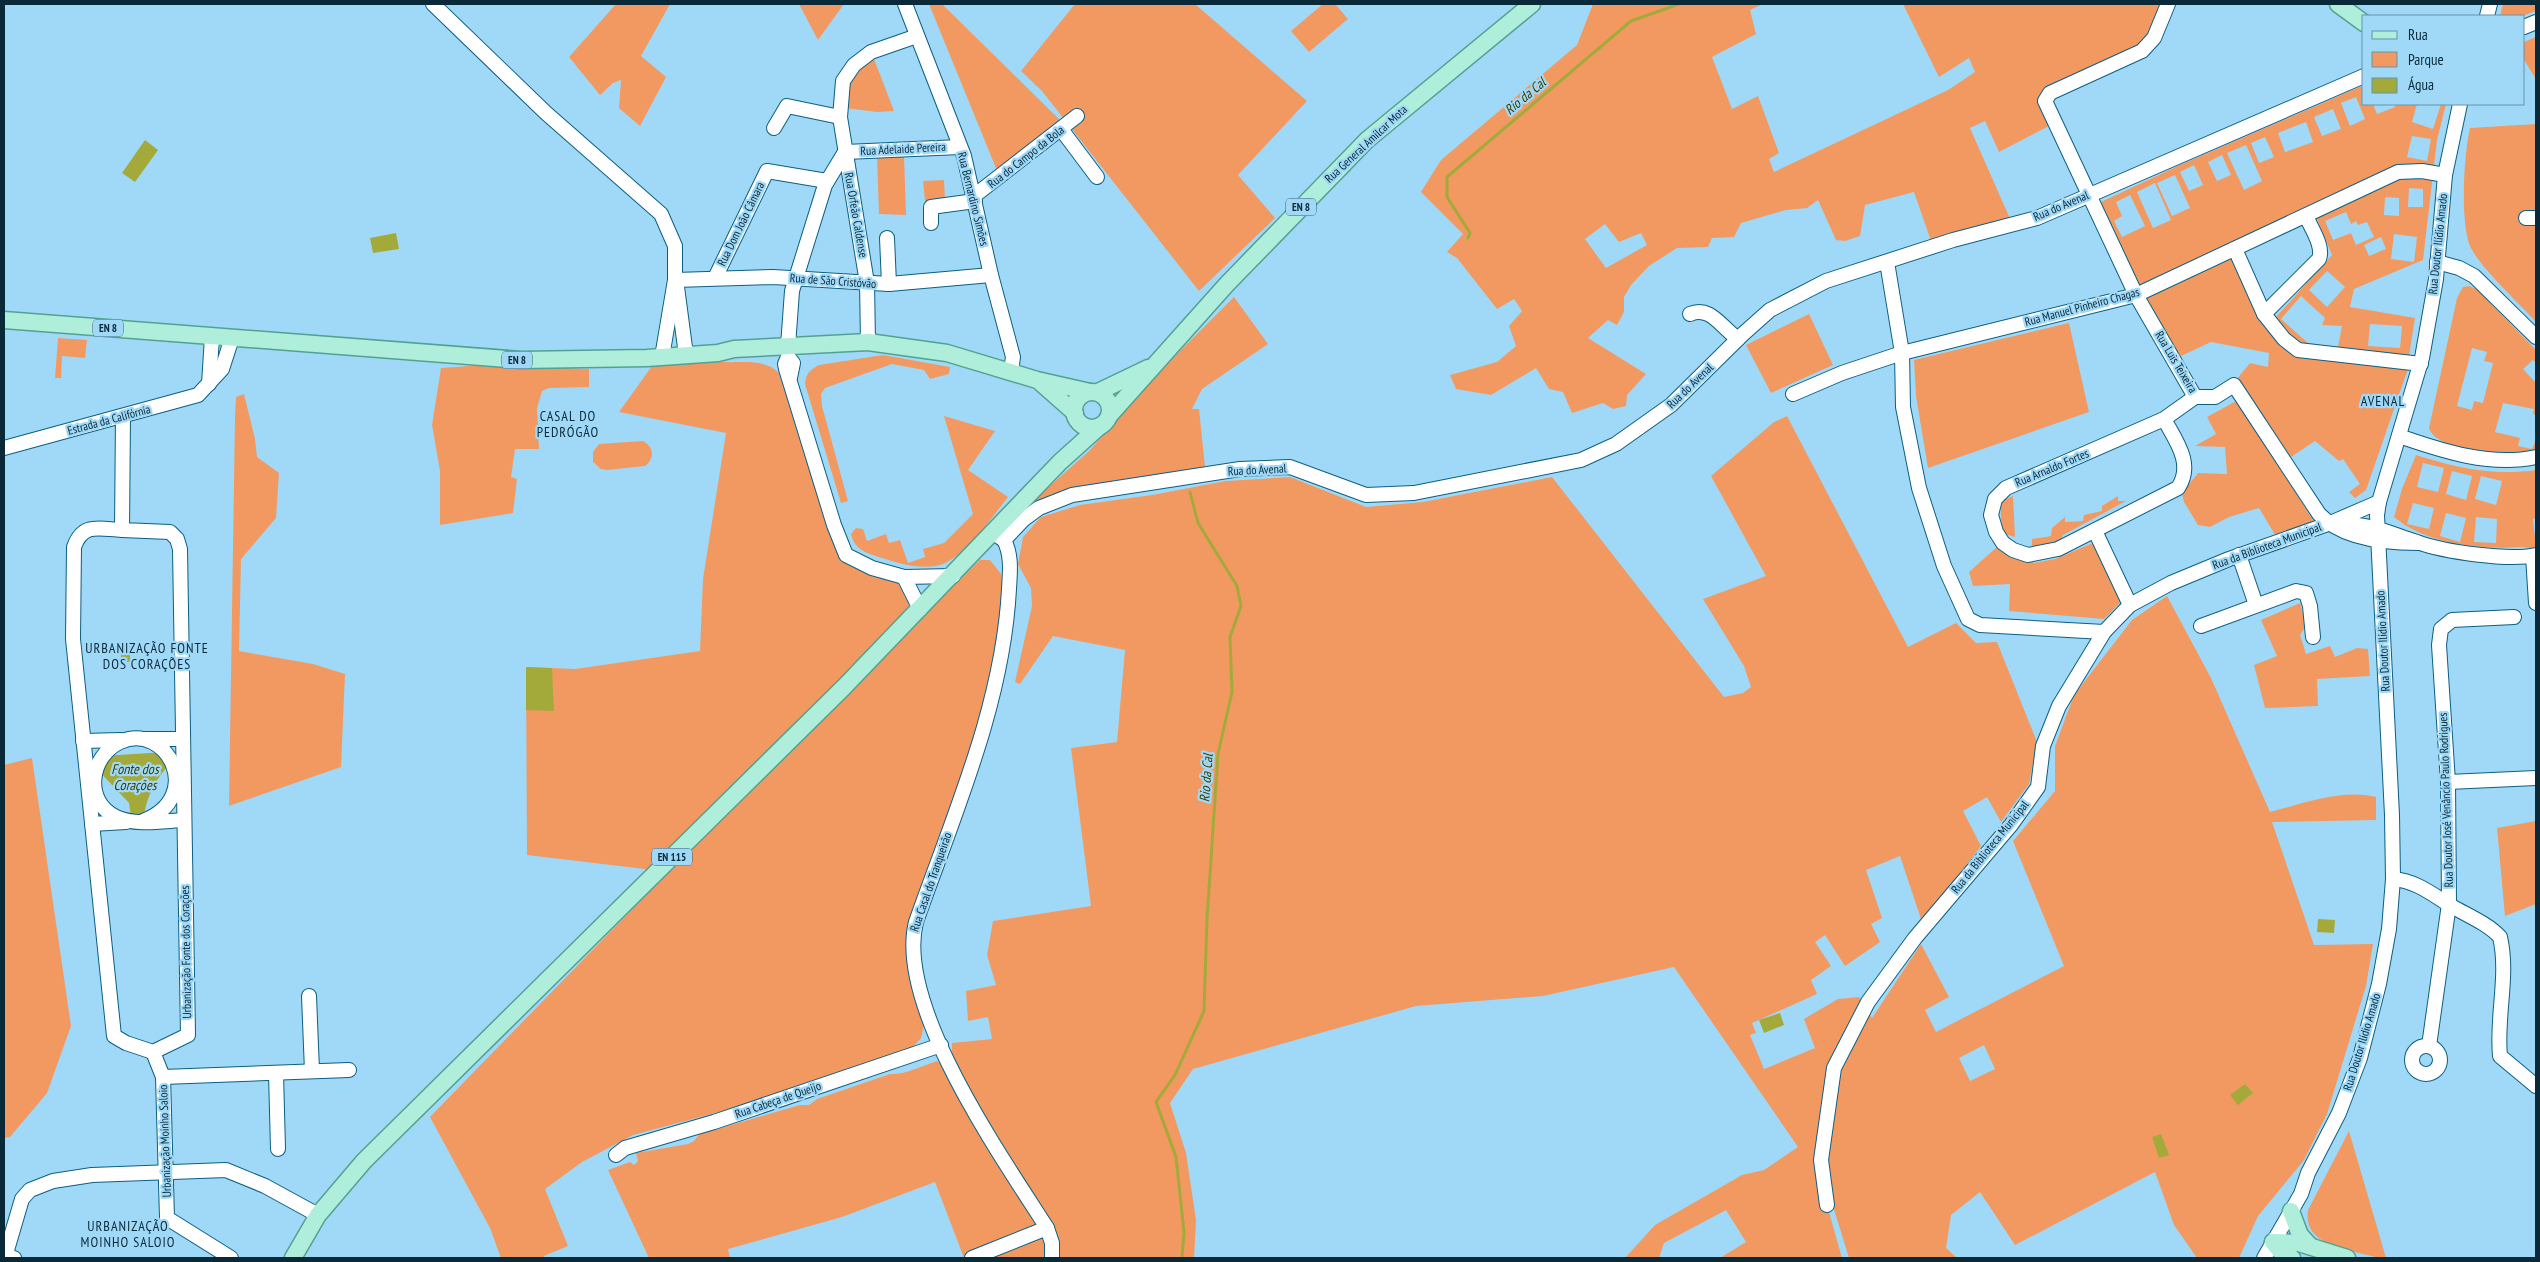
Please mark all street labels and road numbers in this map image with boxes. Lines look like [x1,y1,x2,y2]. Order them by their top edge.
street label: Rua General Amílcar Mota [1321,101,1410,186]
street label: Rua do Campo da Bola [984,122,1067,191]
street label: Rua Adelaide Pereira [860,139,946,158]
street label: Rua Bernardino Simões [955,150,992,247]
street label: Rua Orfeão Caldense [842,171,871,259]
street label: Rua Dom João Câmara [714,179,767,268]
street label: Rua do Avenal [2031,187,2091,224]
street label: Rua Doutor Ilídio Amado [2425,193,2450,295]
road number: EN 8 [1286,198,1316,216]
street label: Rua de São Cristóvão [789,270,877,291]
street label: Rua Manuel Pinheiro Chagas [2023,284,2141,329]
road number: EN 8 [93,319,123,336]
street label: Rua Luis Teixeira [2152,328,2201,395]
road number: EN 8 [502,352,532,368]
street label: Rua do Avenal [1663,360,1716,411]
street label: Estrada da Califórnia [66,401,152,438]
street label: Rua Arnaldo Fortes [2013,445,2091,490]
street label: Rua do Avenal [1227,460,1287,479]
street label: Rua da Biblioteca Municipal [2210,519,2324,572]
street label: Rua Doutor Ilídio Amado [2372,590,2393,692]
street label: Rua Doutor José Venâncio Paulo Rodrigues [2435,712,2456,888]
street label: Rua da Biblioteca Municipal [1948,797,2032,896]
street label: Rua Casal do Tranqueirão [906,830,955,934]
road number: EN 115 [652,849,692,866]
street label: Urbanização Fonte dos Corações [177,885,194,1019]
street label: Rua Doutor Ilídio Amado [2340,991,2384,1092]
street label: Rua Cabeça de Queijo [733,1078,823,1121]
street label: Urbanização Moinho Saloio [155,1084,174,1198]

